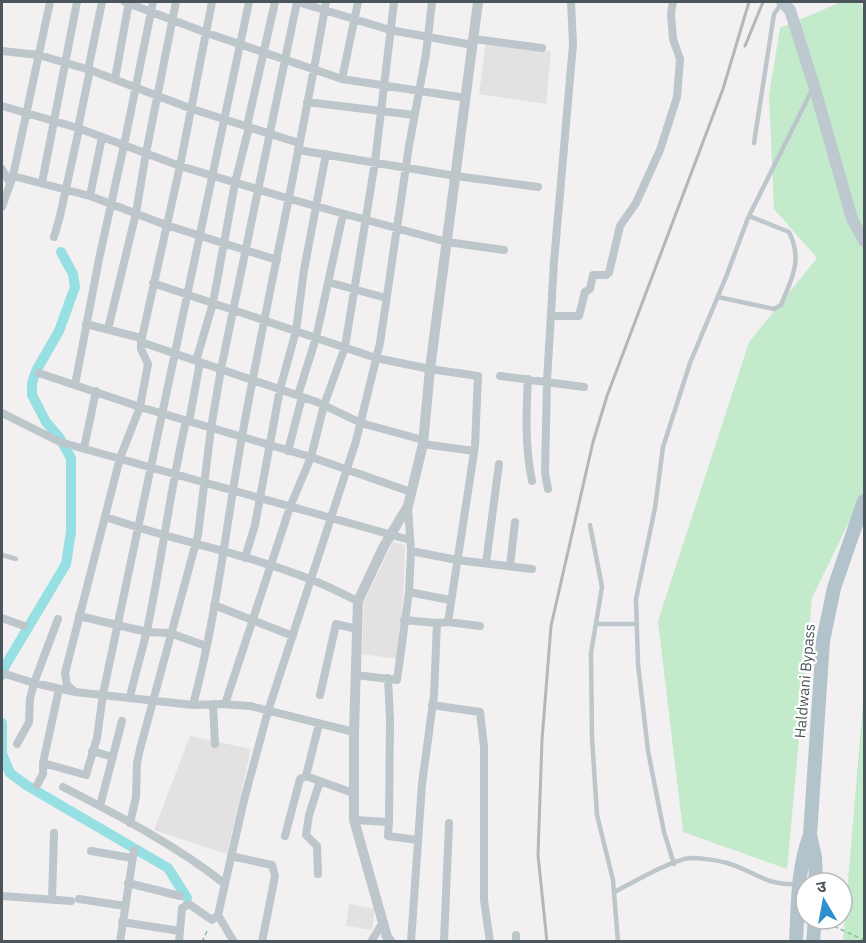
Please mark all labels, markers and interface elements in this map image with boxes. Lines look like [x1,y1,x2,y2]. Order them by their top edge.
street label: Haldwani Bypass [790,623,819,739]
north arrow [794,871,854,931]
text: उ [815,875,828,897]

